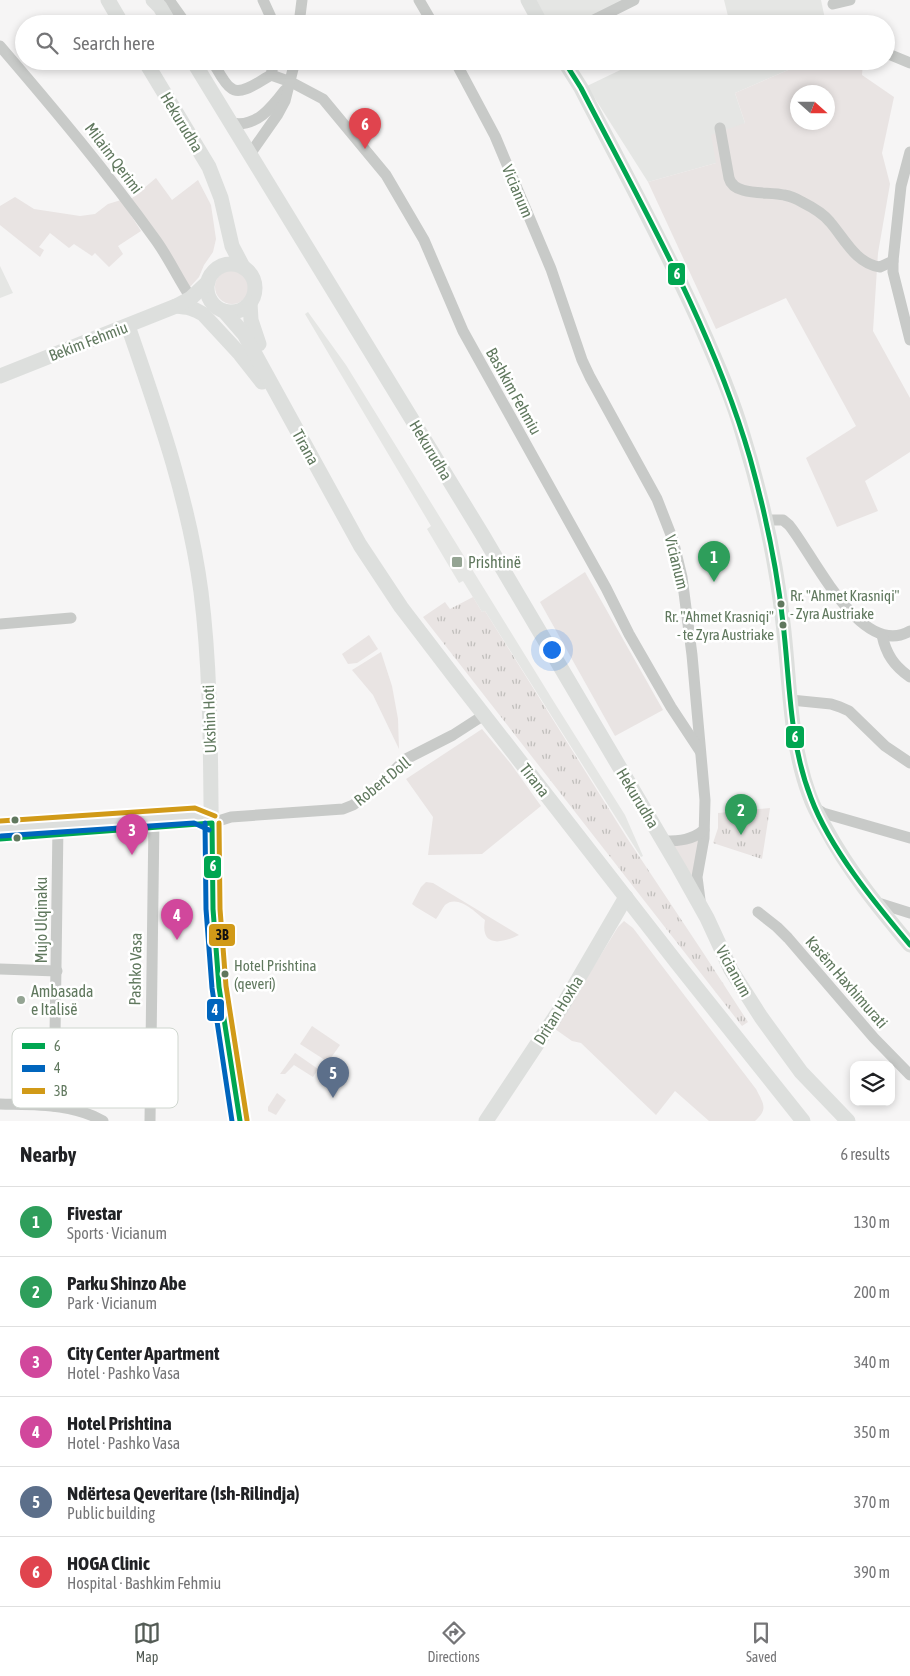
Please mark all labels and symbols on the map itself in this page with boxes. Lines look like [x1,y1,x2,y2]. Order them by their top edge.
north arrow [790,85,835,130]
street label: Hekurudha [157,89,207,155]
pin: 6 [349,108,381,149]
street label: Milaim Qerimi [82,119,146,197]
street label: Vicianum [499,162,537,220]
line badge: 6 [667,262,686,286]
text: 6 [674,266,681,282]
street label: Bekim Fehmiu [46,318,130,364]
street label: Bashkim Fehmiu [483,344,545,438]
street label: Hekurudha [406,417,456,483]
street label: Tirana [289,426,323,468]
street label: Vicianum [662,533,692,591]
pin: 1 [698,541,730,582]
place label: Prishtinë [468,553,521,571]
marker: Prishtinë [450,555,464,569]
place label: Rr. "Ahmet Krasniqi" - Zyra Austriake [790,587,900,622]
marker: Rr. "Ahmet Krasniqi" - Zyra Austriake [776,599,786,609]
place label: Rr. "Ahmet Krasniqi" - te Zyra Austriake [665,608,774,643]
marker: Rr. "Ahmet Krasniqi" - te Zyra Austriake [778,620,788,630]
your location [539,637,565,663]
street label: Ukshin Hoti [199,684,219,754]
line badge: 6 [785,725,805,749]
text: 6 [792,729,799,745]
street label: Robert Doll [350,753,414,809]
street label: Tirana [516,760,554,800]
street label: Hekurudha [613,765,663,831]
pin: 2 [725,794,757,835]
pin: 3 [116,814,148,855]
unlabelled marker [10,815,20,825]
unlabelled marker [12,833,22,843]
line badge: 6 [203,855,222,879]
text: 6 [210,858,217,874]
street label: Mujo Ulqinaku [32,877,51,963]
pin: 4 [161,899,193,940]
line badge: 3B [208,923,236,947]
text: 3B [215,927,229,943]
street label: Pashko Vasa [125,932,145,1006]
street label: Kasëm Haxhimurati [802,932,892,1032]
street label: Vicianum [713,942,755,1000]
place label: Hotel Prishtina (qeveri) [234,957,317,992]
marker: Hotel Prishtina (qeveri) [220,969,230,979]
street label: Dritan Hoxha [530,972,586,1048]
place label: Ambasada e Italisë [31,982,94,1018]
marker: Ambasada e Italisë [15,994,27,1006]
line badge: 4 [206,998,225,1022]
text: 4 [211,1002,219,1018]
legend [12,1028,178,1108]
text: 6 [54,1038,61,1054]
pin: 5 [317,1057,349,1098]
text: 4 [54,1060,61,1076]
text: 3B [54,1083,68,1099]

